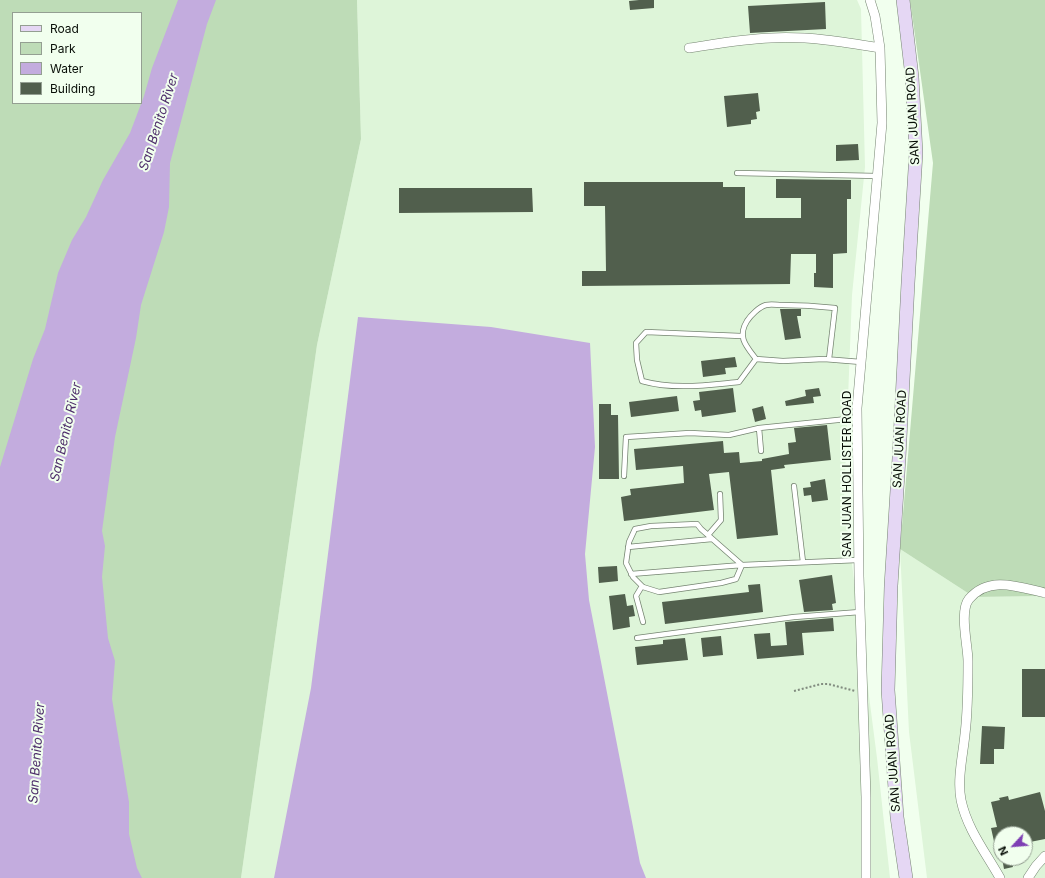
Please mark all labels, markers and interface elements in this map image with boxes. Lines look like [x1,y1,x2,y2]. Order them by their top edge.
legend [12,12,142,104]
text: Road [50,21,79,36]
text: Park [50,41,76,56]
text: Water [50,61,83,76]
street label: SAN JUAN ROAD [903,67,923,165]
water label: San Benito River [136,72,182,172]
text: Building [50,81,95,96]
water label: San Benito River [47,381,85,483]
street label: SAN JUAN ROAD [890,390,910,488]
street label: SAN JUAN HOLLISTER ROAD [840,391,854,557]
water label: San Benito River [26,702,48,804]
street label: SAN JUAN ROAD [882,714,904,812]
north arrow [993,826,1033,866]
text: N [995,844,1011,858]

